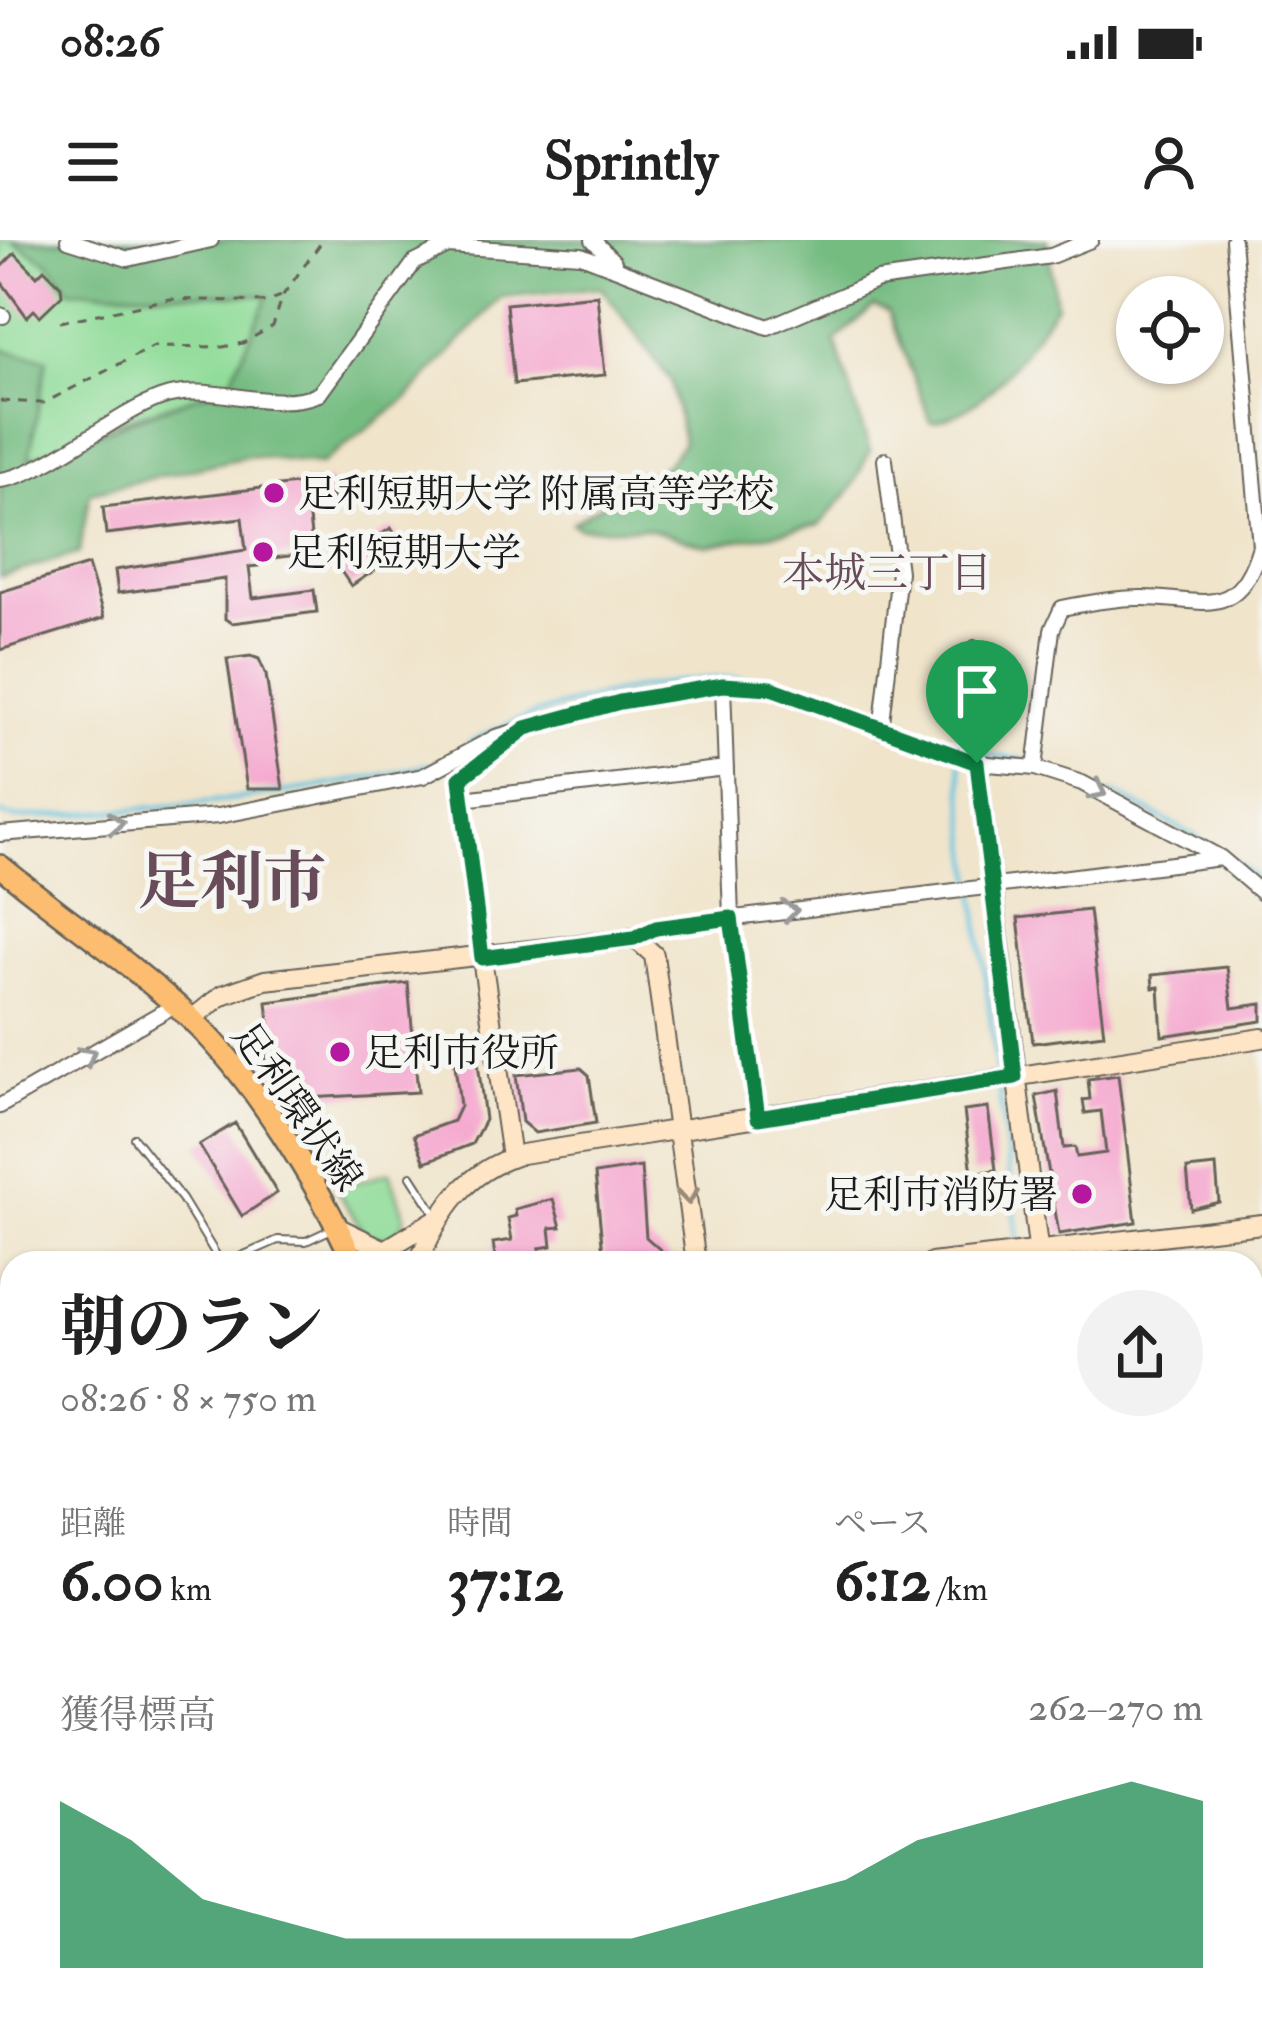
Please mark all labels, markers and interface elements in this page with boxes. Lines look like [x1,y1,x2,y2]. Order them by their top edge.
text: 08:26 [60,14,161,70]
text: Sprintly [544,128,718,196]
icon: menu [60,129,126,195]
icon: person [1136,129,1202,195]
map controls [1116,276,1224,384]
button: locate [1116,276,1224,384]
place label: 足利短期大学 附属高等学校 [298,470,774,519]
marker: 足利短期大学 附属高等学校 [261,480,287,506]
place label: 足利短期大学 [287,529,521,578]
marker: 足利短期大学 [250,539,276,565]
district label: 本城三丁目 [782,548,992,600]
pin [926,640,1028,763]
icon: arrive [944,658,1010,724]
one-way arrow [1086,777,1107,800]
one-way arrow [107,810,126,836]
district label: 足利市 [138,844,327,923]
one-way arrow [780,898,800,924]
street label: 足利環状線 [221,1013,373,1201]
place label: 足利市役所 [364,1029,559,1078]
marker: 足利市役所 [327,1039,353,1065]
one-way arrow [75,1047,97,1070]
place label: 足利市消防署 [824,1171,1058,1220]
marker: 足利市消防署 [1069,1181,1095,1207]
one-way arrow [674,1186,700,1206]
text: 朝のラン [60,1287,324,1370]
button: share [1077,1290,1203,1416]
text: 08:26 · 8 × 750 m [60,1374,317,1423]
text: 距離 [60,1503,126,1544]
text: 時間 [447,1503,513,1544]
text: ペース [834,1503,931,1544]
text: 6.00 [60,1544,163,1619]
text: 37:12 [447,1544,564,1619]
text: 6:12 [834,1544,931,1619]
text: km [163,1569,212,1610]
text: /km [931,1569,988,1610]
text: 262–270 m [1028,1683,1203,1732]
text: 獲得標高 [60,1691,216,1740]

